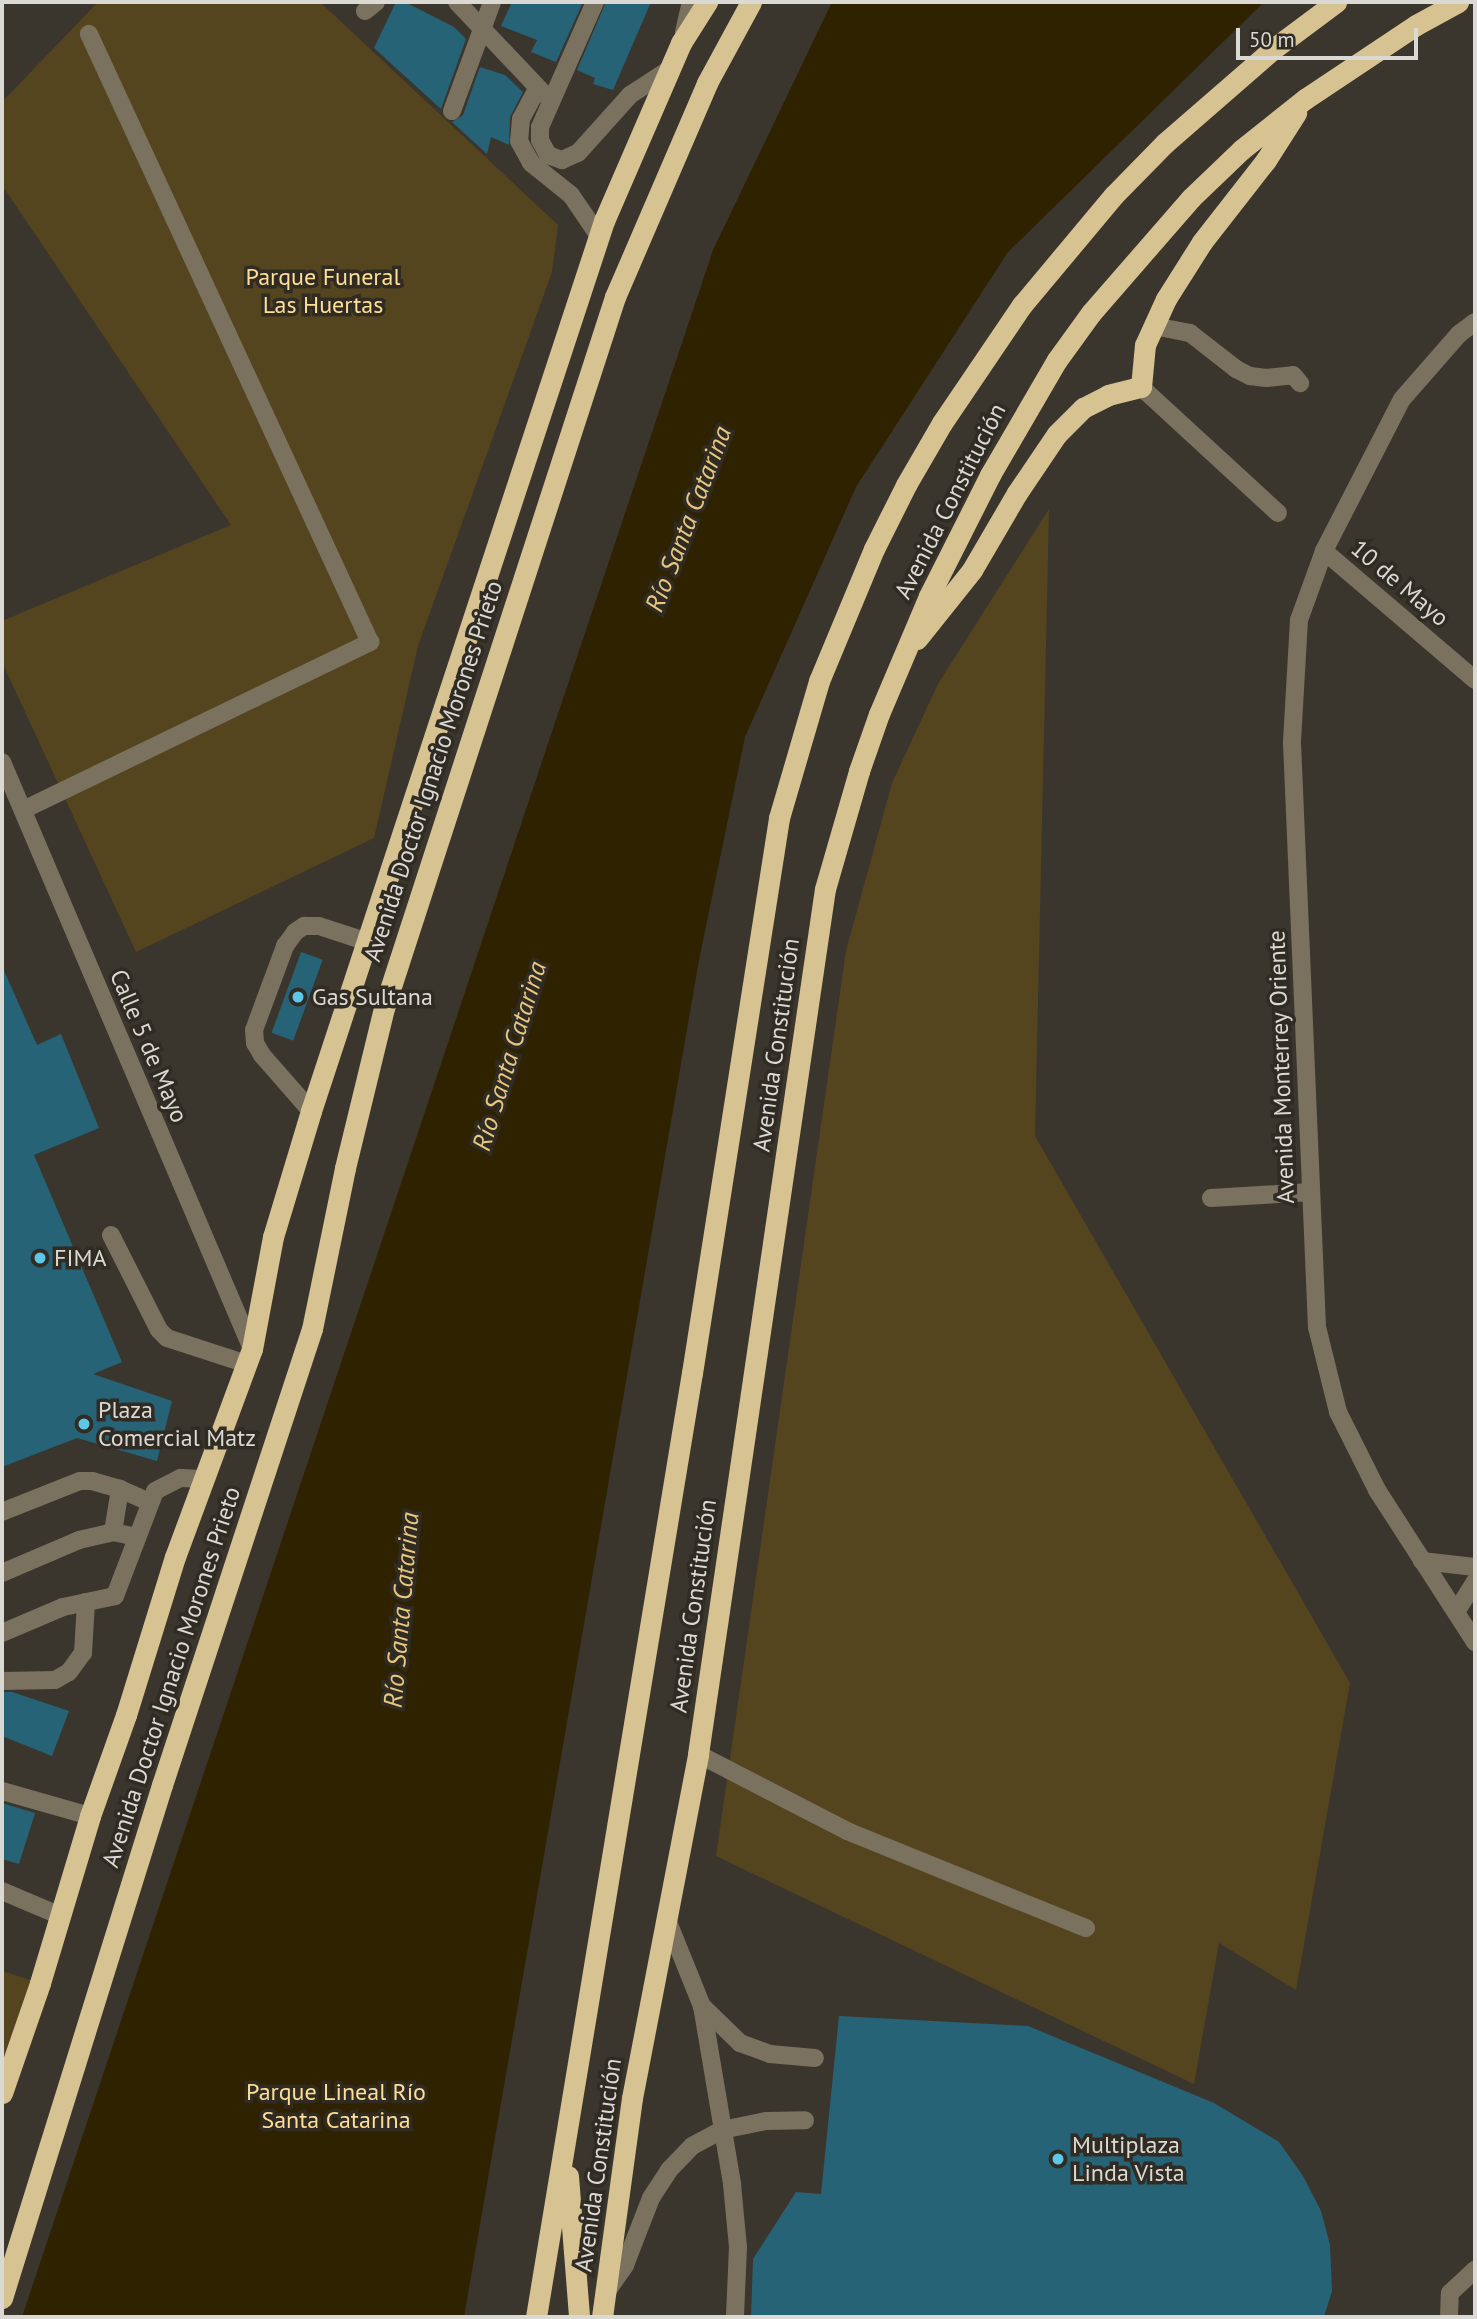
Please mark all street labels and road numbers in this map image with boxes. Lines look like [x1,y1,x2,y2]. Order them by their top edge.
street label: Avenida Constitución [888,399,1012,603]
street label: 10 de Mayo [1345,534,1455,632]
street label: Avenida Doctor Ignacio Morones Prieto [358,577,508,965]
street label: Avenida Monterrey Oriente [1262,929,1300,1205]
street label: Avenida Constitución [747,936,805,1154]
street label: Calle 5 de Mayo [104,965,194,1127]
street label: Avenida Doctor Ignacio Morones Prieto [96,1483,246,1871]
street label: Avenida Constitución [664,1497,722,1715]
street label: Avenida Constitución [569,2056,627,2274]

